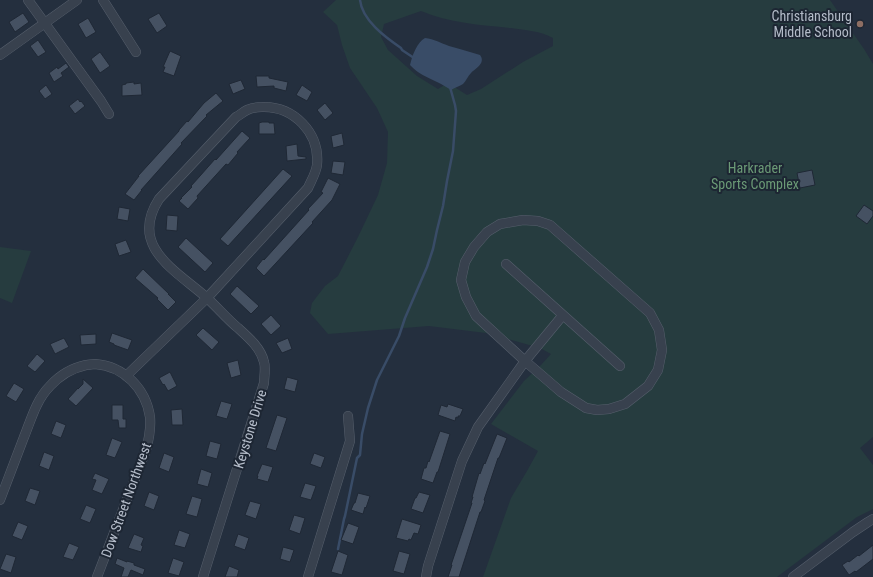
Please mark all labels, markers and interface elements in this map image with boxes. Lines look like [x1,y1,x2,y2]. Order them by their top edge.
place label: Christiansburg Middle School [772,8,852,40]
marker: Christiansburg Middle School [855,19,865,29]
park label: Harkrader Sports Complex [711,160,799,192]
street label: Keystone Drive [230,387,270,470]
street label: Dow Street Northwest [98,441,154,559]

